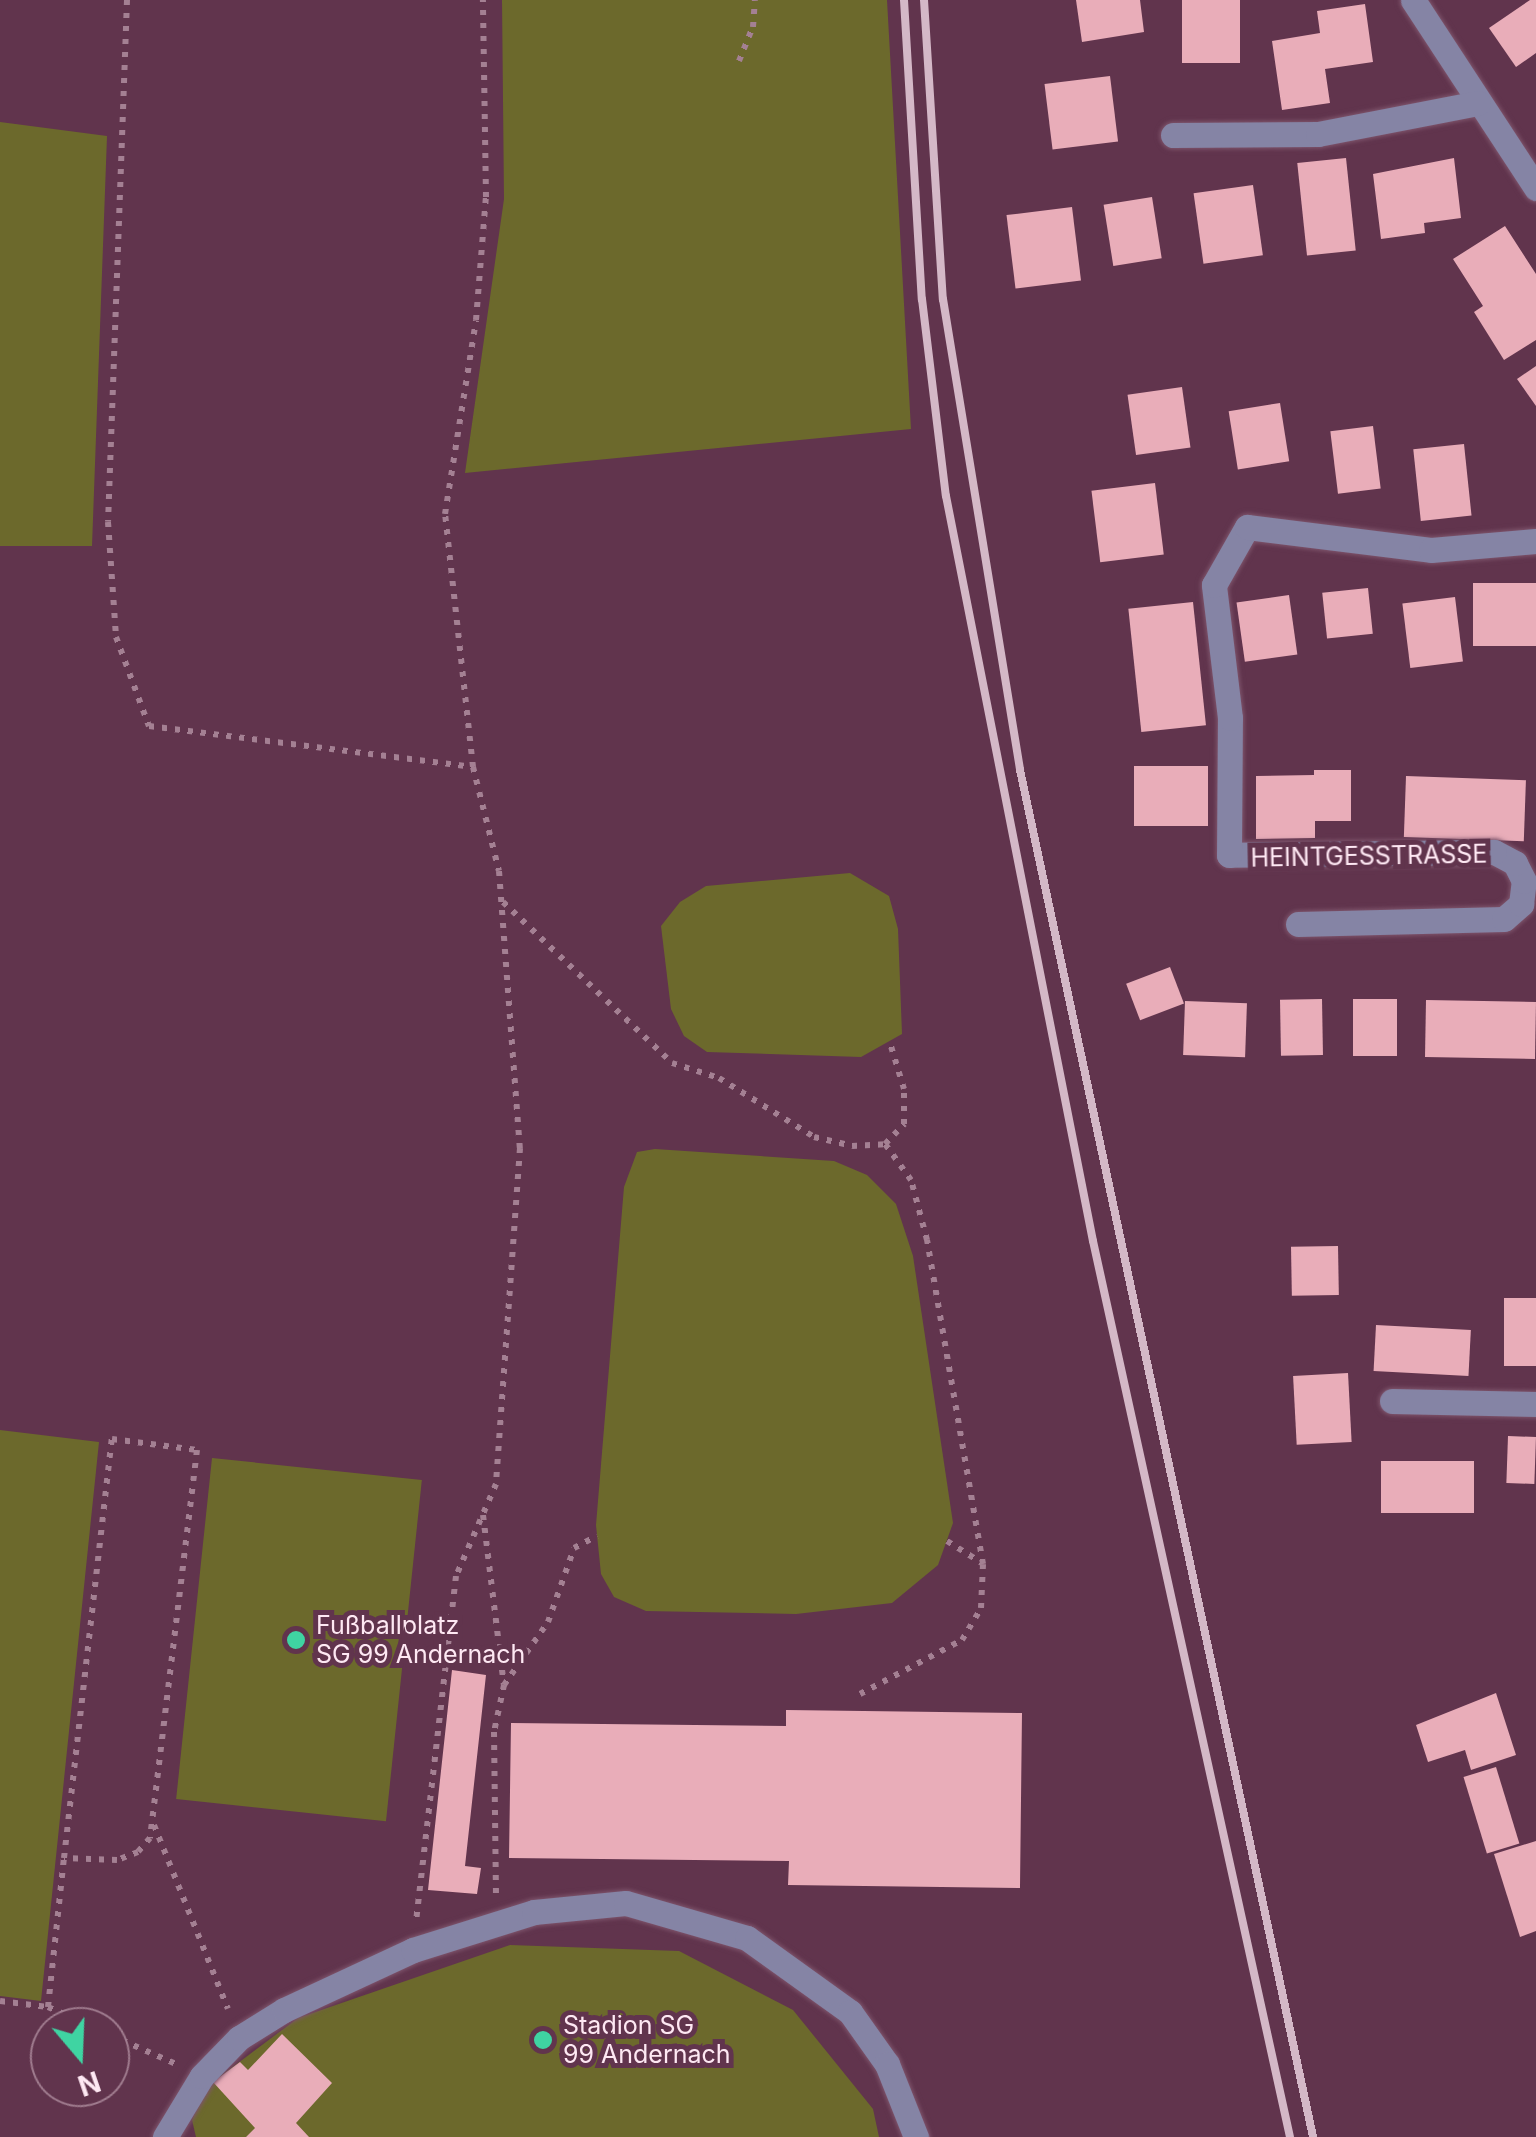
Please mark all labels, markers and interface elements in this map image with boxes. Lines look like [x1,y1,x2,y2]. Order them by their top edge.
street label: HEINTGESSTRASSE [1250,839,1488,873]
place label: Fußballplatz SG 99 Andernach [316,1611,525,1670]
marker: Fußballplatz SG 99 Andernach [285,1629,307,1651]
north arrow [30,2007,130,2107]
place label: Stadion SG 99 Andernach [563,2011,731,2070]
marker: Stadion SG 99 Andernach [532,2029,554,2051]
text: N [73,2064,105,2103]

